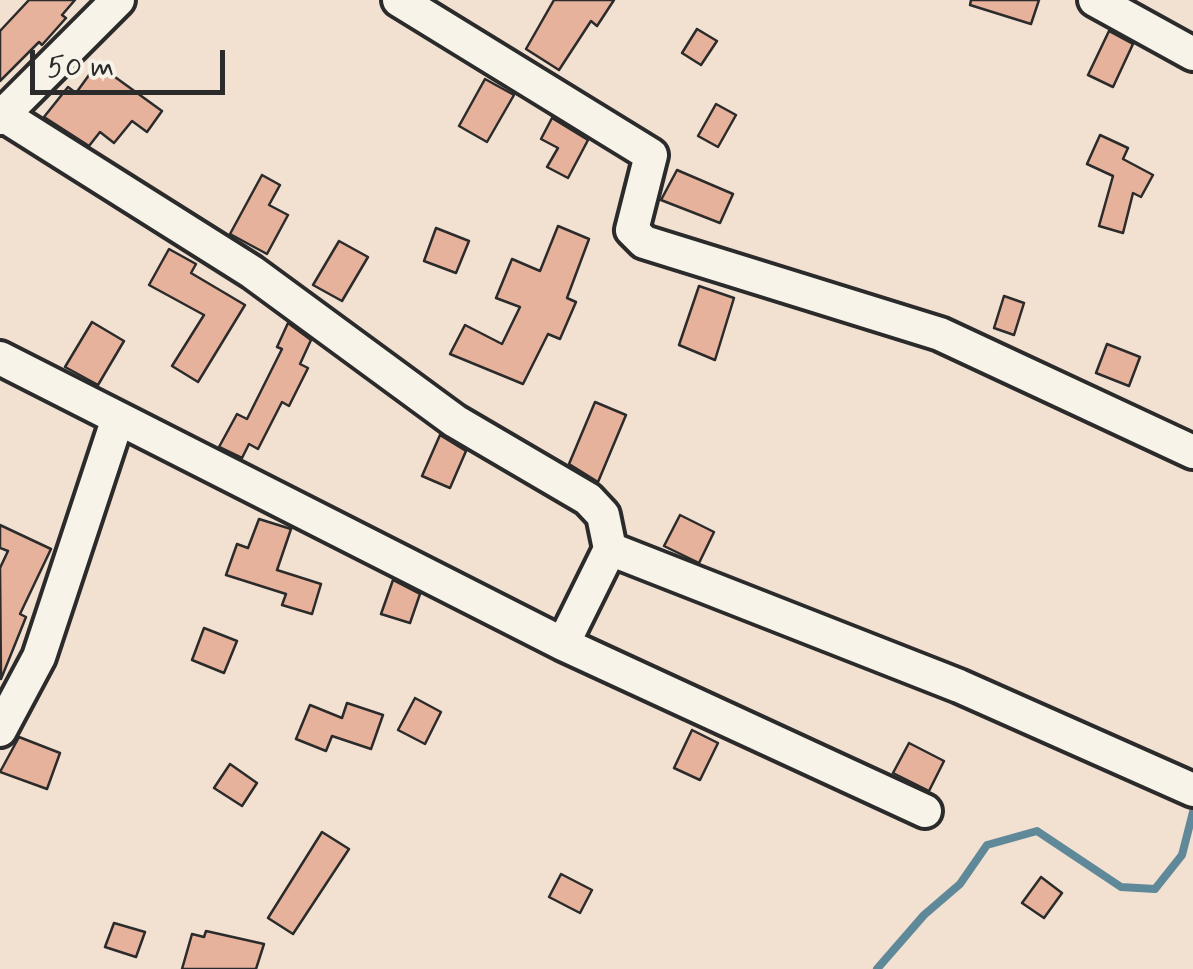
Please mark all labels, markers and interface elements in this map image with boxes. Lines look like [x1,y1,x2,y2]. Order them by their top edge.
scale bar [35,30,230,92]
text: 50 m [47,48,114,87]

